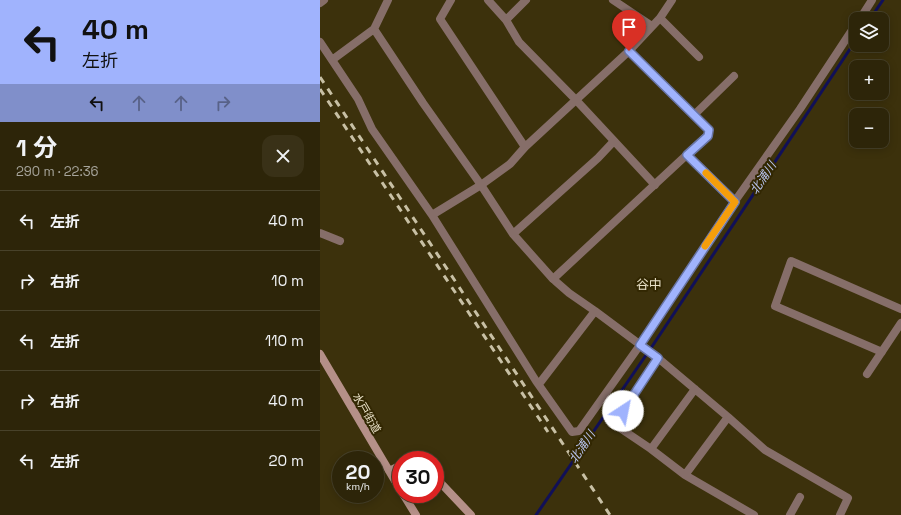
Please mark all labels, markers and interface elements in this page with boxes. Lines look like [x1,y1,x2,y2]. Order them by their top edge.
pin [612,10,646,51]
text: 40 m [82,11,149,47]
map controls [849,12,889,148]
button: layers [849,12,889,52]
icon: left [16,16,68,68]
icon: arrive [618,16,640,38]
text: 左折 [82,49,118,72]
button: + [849,60,889,100]
icon: left [86,92,108,114]
icon: ahead [128,92,150,114]
icon: ahead [170,92,192,114]
icon: right [212,92,234,114]
button: − [849,108,889,148]
text: 1 分 [16,132,57,163]
button: close [262,135,304,177]
water label: 北浦川 [746,157,781,197]
text: 290 m · 22:36 [16,163,99,180]
icon: left [16,210,38,232]
text: 40 m [268,211,304,230]
text: 左折 [50,212,80,231]
icon: right [16,270,38,292]
text: 10 m [271,271,304,290]
text: 右折 [50,272,80,291]
district label: 谷中 [636,276,662,293]
icon: left [16,330,38,352]
text: 110 m [265,331,304,350]
text: 左折 [50,332,80,351]
icon: right [16,390,38,412]
street label: 水戸街道 [350,390,384,436]
position arrow [602,390,644,432]
text: 40 m [268,391,304,410]
text: 右折 [50,392,80,411]
water label: 北浦川 [565,426,600,466]
icon: left [16,450,38,472]
text: 20 m [269,451,304,470]
speed limit sign: 30 [392,451,444,503]
text: 左折 [50,452,80,471]
text: 20 [346,459,370,485]
text: km/h [346,480,370,493]

